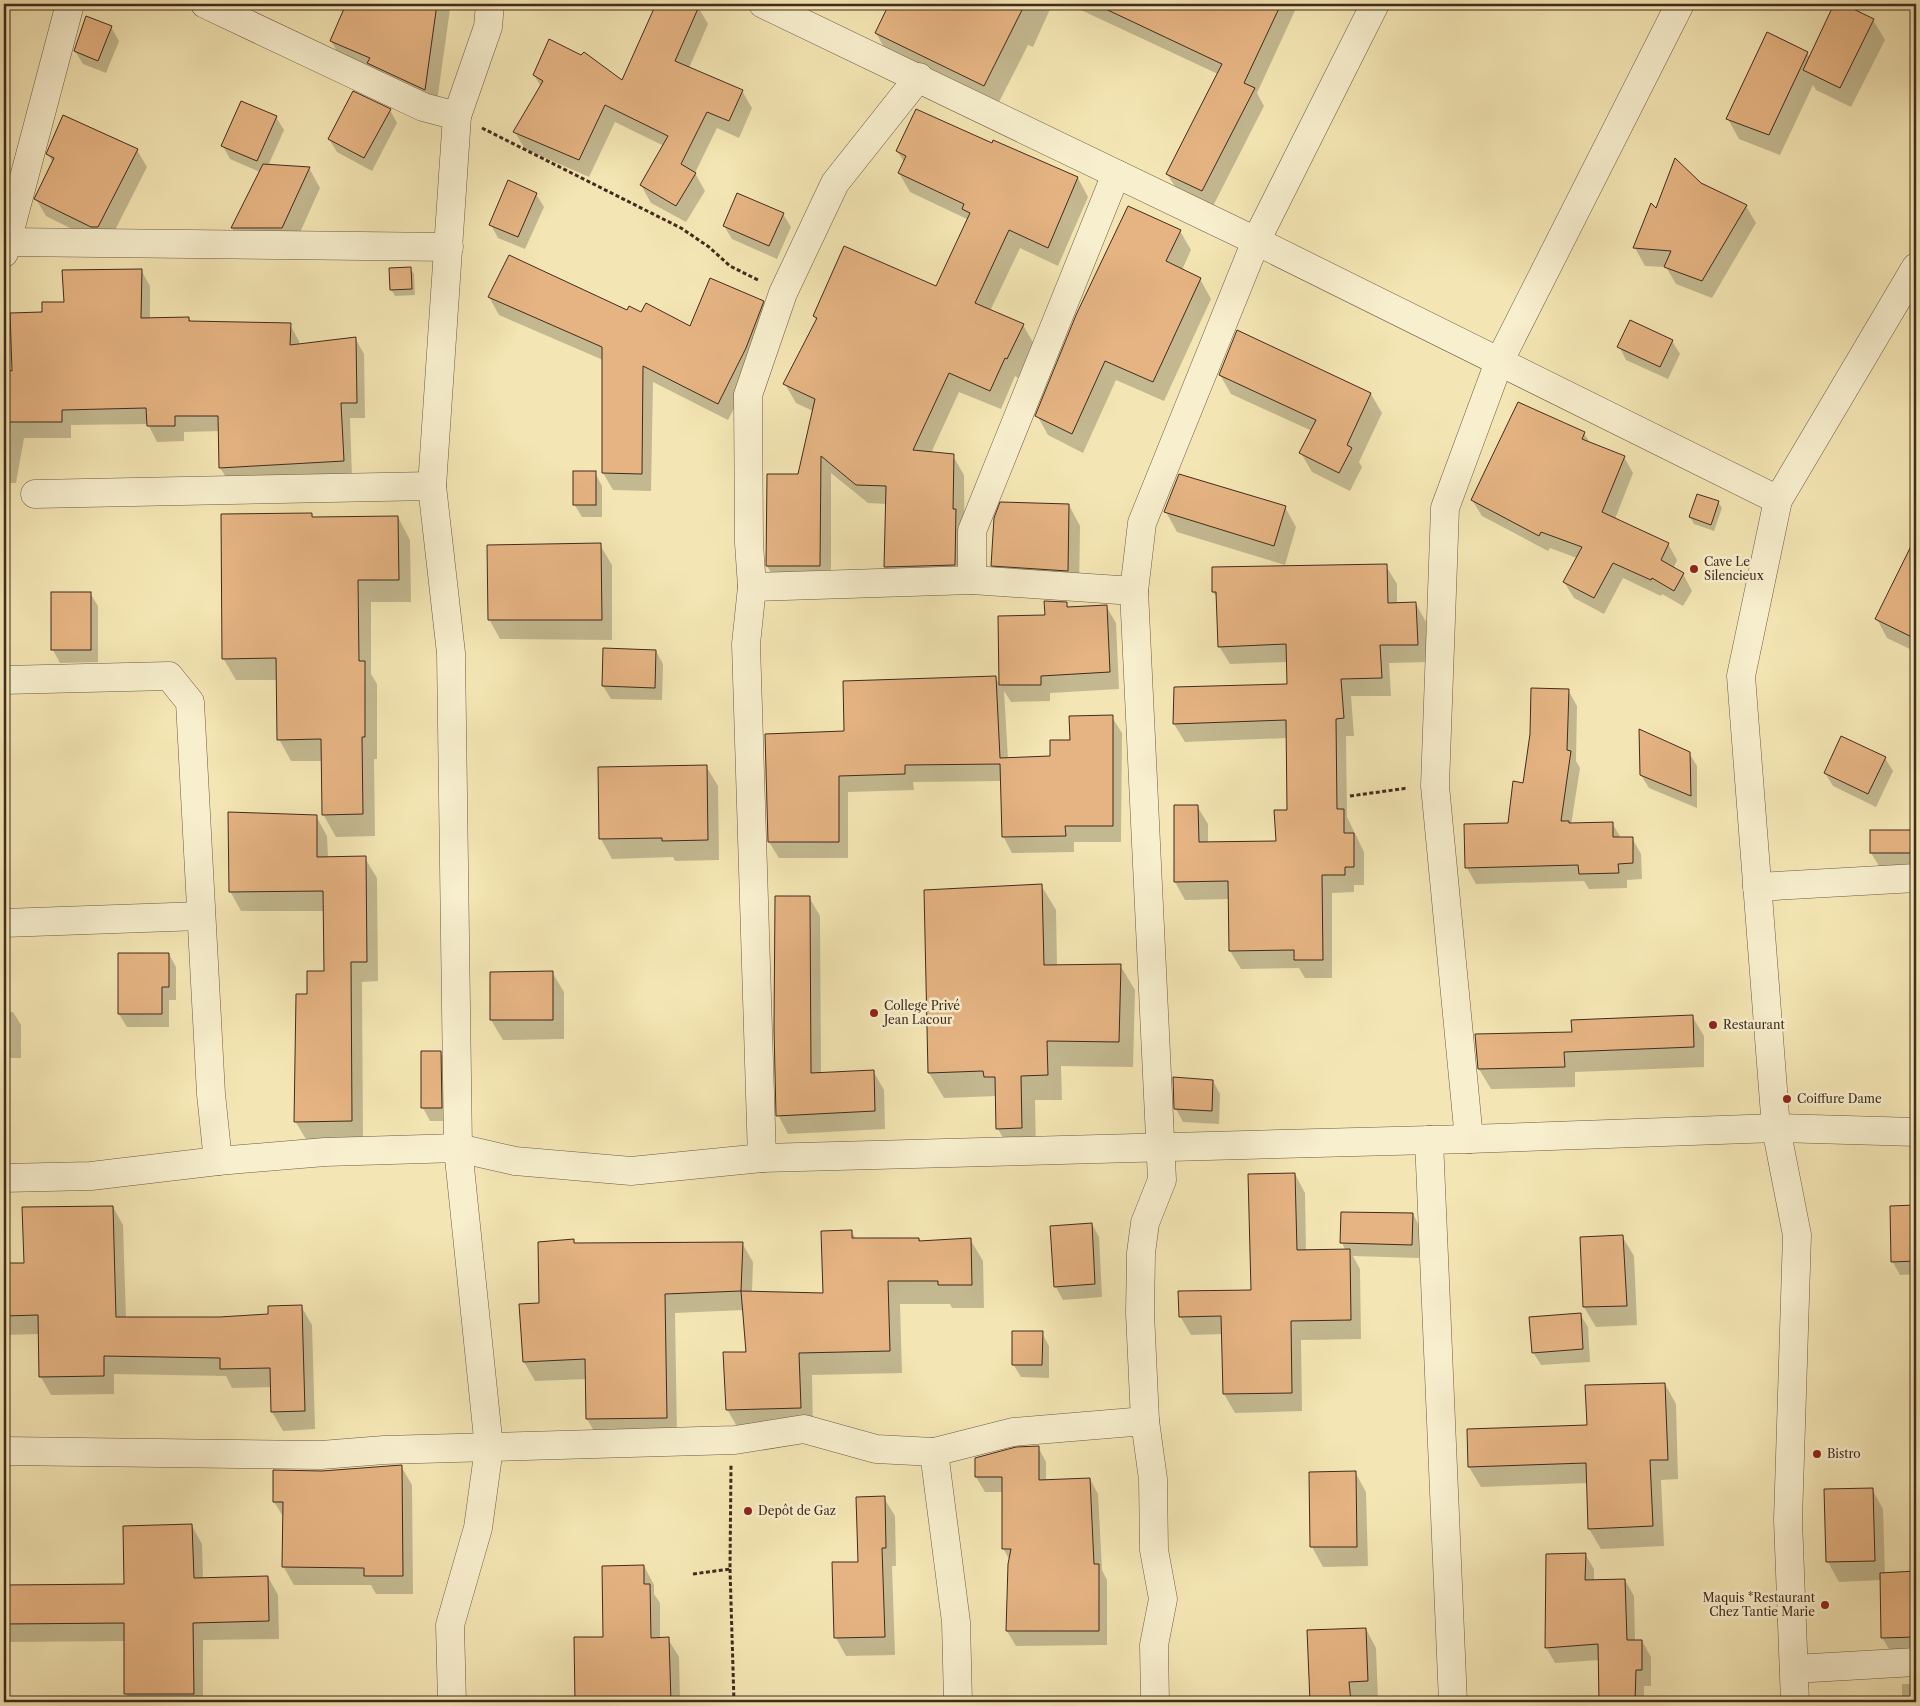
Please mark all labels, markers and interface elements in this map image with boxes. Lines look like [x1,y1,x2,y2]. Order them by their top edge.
place label: Cave Le Silencieux [1704,554,1764,583]
marker: Cave Le Silencieux [1688,563,1700,575]
place label: College Privé Jean Lacour [882,998,960,1027]
marker: College Privé Jean Lacour [868,1007,880,1019]
place label: Restaurant [1723,1017,1785,1032]
marker: Restaurant [1707,1019,1719,1031]
place label: Coiffure Dame [1797,1091,1882,1106]
marker: Coiffure Dame [1781,1093,1793,1105]
place label: Bistro [1827,1446,1861,1461]
marker: Bistro [1811,1448,1823,1460]
place label: Depôt de Gaz [758,1503,836,1518]
marker: Depôt de Gaz [742,1505,754,1517]
place label: Maquis *Restaurant Chez Tantie Marie [1703,1590,1816,1619]
marker: Maquis *Restaurant Chez Tantie Marie [1819,1599,1831,1611]

